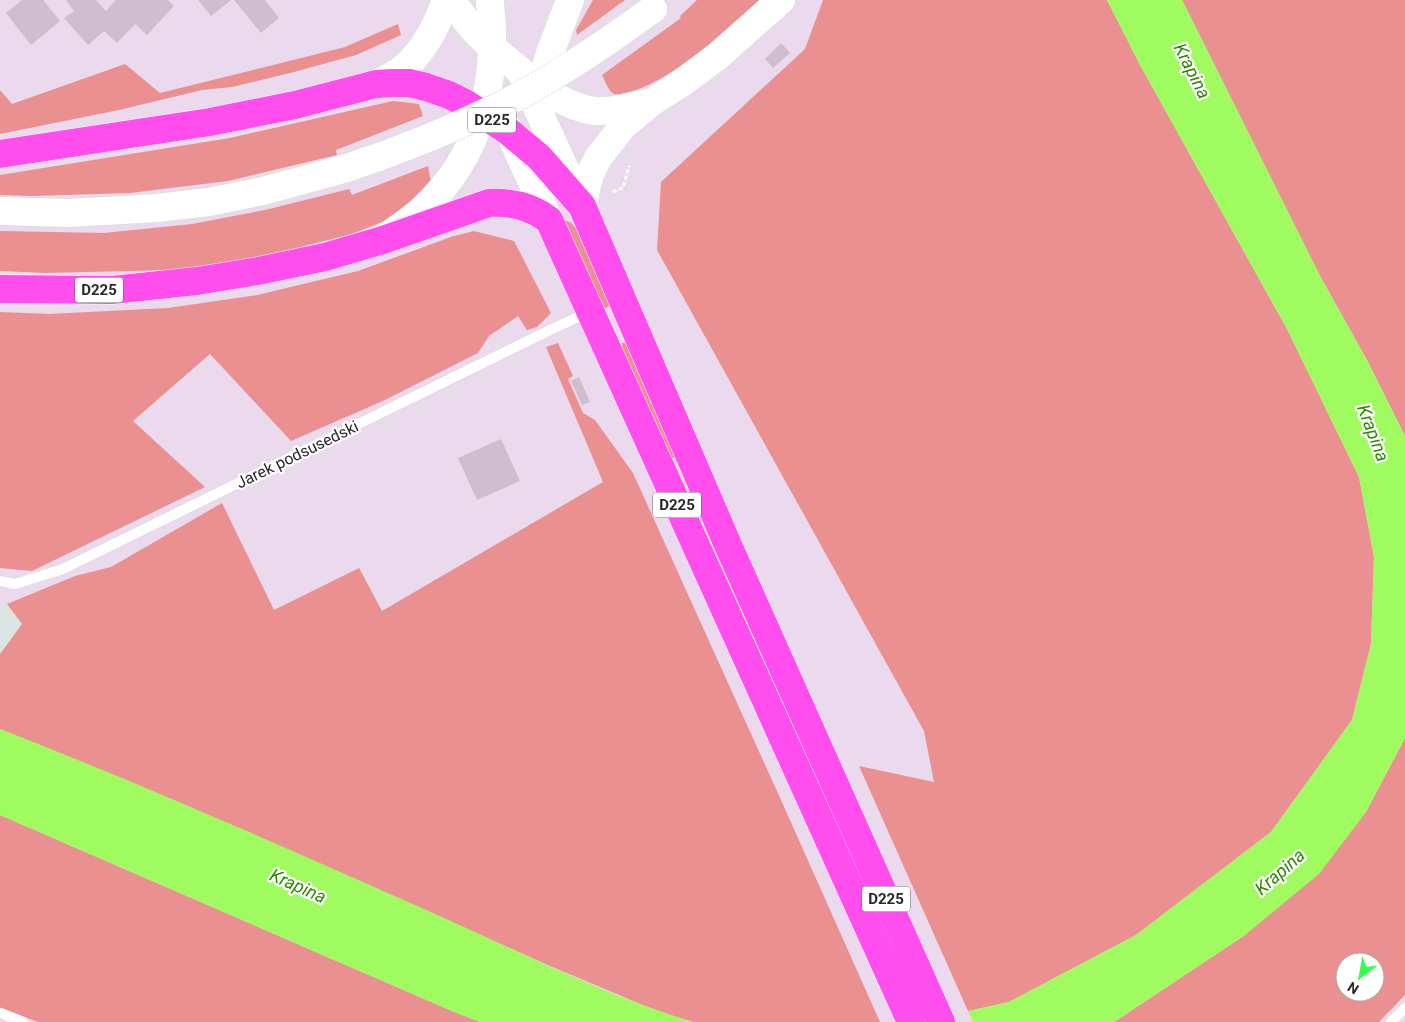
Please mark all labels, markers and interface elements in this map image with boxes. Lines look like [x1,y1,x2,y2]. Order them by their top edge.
water label: Krapina [1170,40,1215,102]
road number: D225 [468,108,516,132]
road number: D225 [75,278,123,302]
water label: Krapina [1353,401,1394,464]
street label: Jarek podsusedski [233,417,361,492]
road number: D225 [653,492,701,518]
water label: Krapina [1250,844,1309,899]
water label: Krapina [267,864,330,907]
road number: D225 [862,886,910,912]
north arrow [1335,952,1385,1002]
text: N [1345,979,1362,997]

